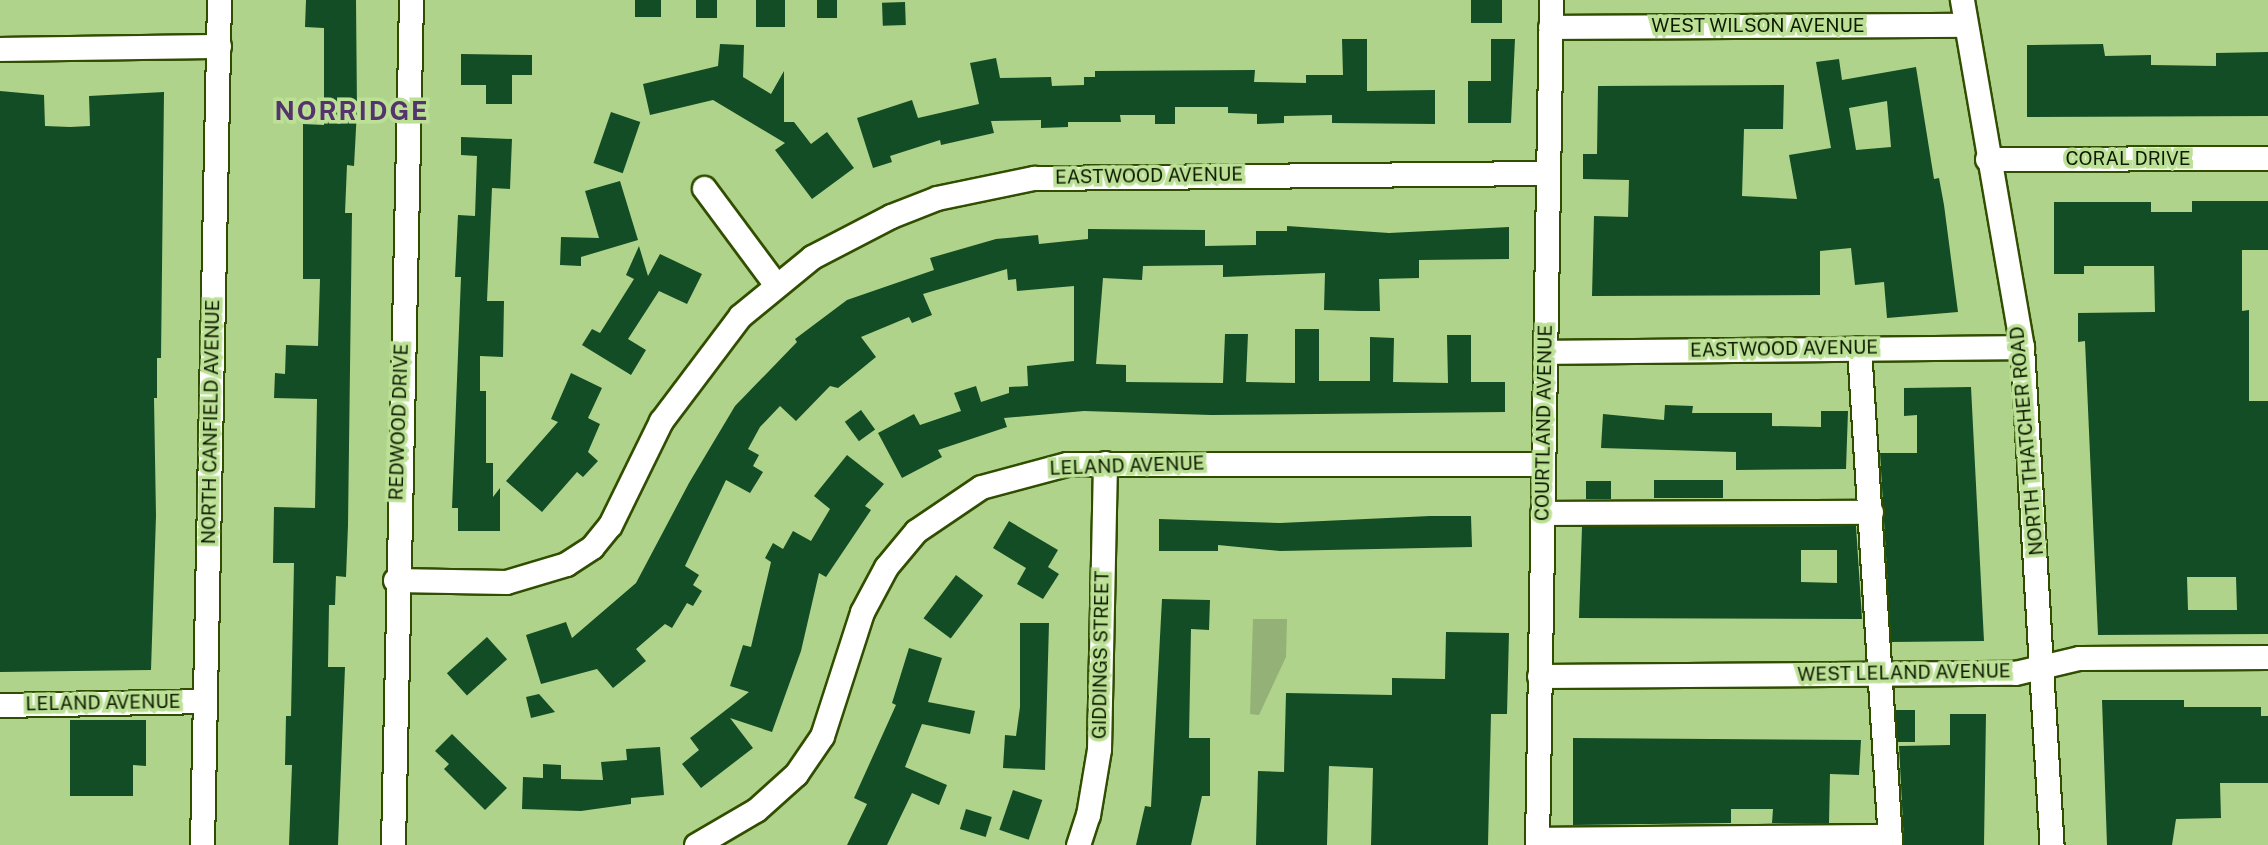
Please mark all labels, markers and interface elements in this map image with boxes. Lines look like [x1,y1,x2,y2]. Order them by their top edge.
street label: WEST WILSON AVENUE [1651,15,1865,37]
district label: NORRIDGE [275,95,429,127]
street label: CORAL DRIVE [2066,148,2190,170]
street label: EASTWOOD AVENUE [1055,163,1243,189]
street label: NORTH CANFIELD AVENUE [197,299,225,545]
street label: COURTLAND AVENUE [1531,325,1557,521]
street label: NORTH THATCHER ROAD [2006,326,2048,556]
street label: EASTWOOD AVENUE [1690,336,1878,362]
street label: REDWOOD DRIVE [385,343,413,501]
street label: LELAND AVENUE [1049,452,1205,480]
street label: GIDDINGS STREET [1088,571,1114,739]
street label: WEST LELAND AVENUE [1797,660,2011,686]
street label: LELAND AVENUE [25,690,181,716]

